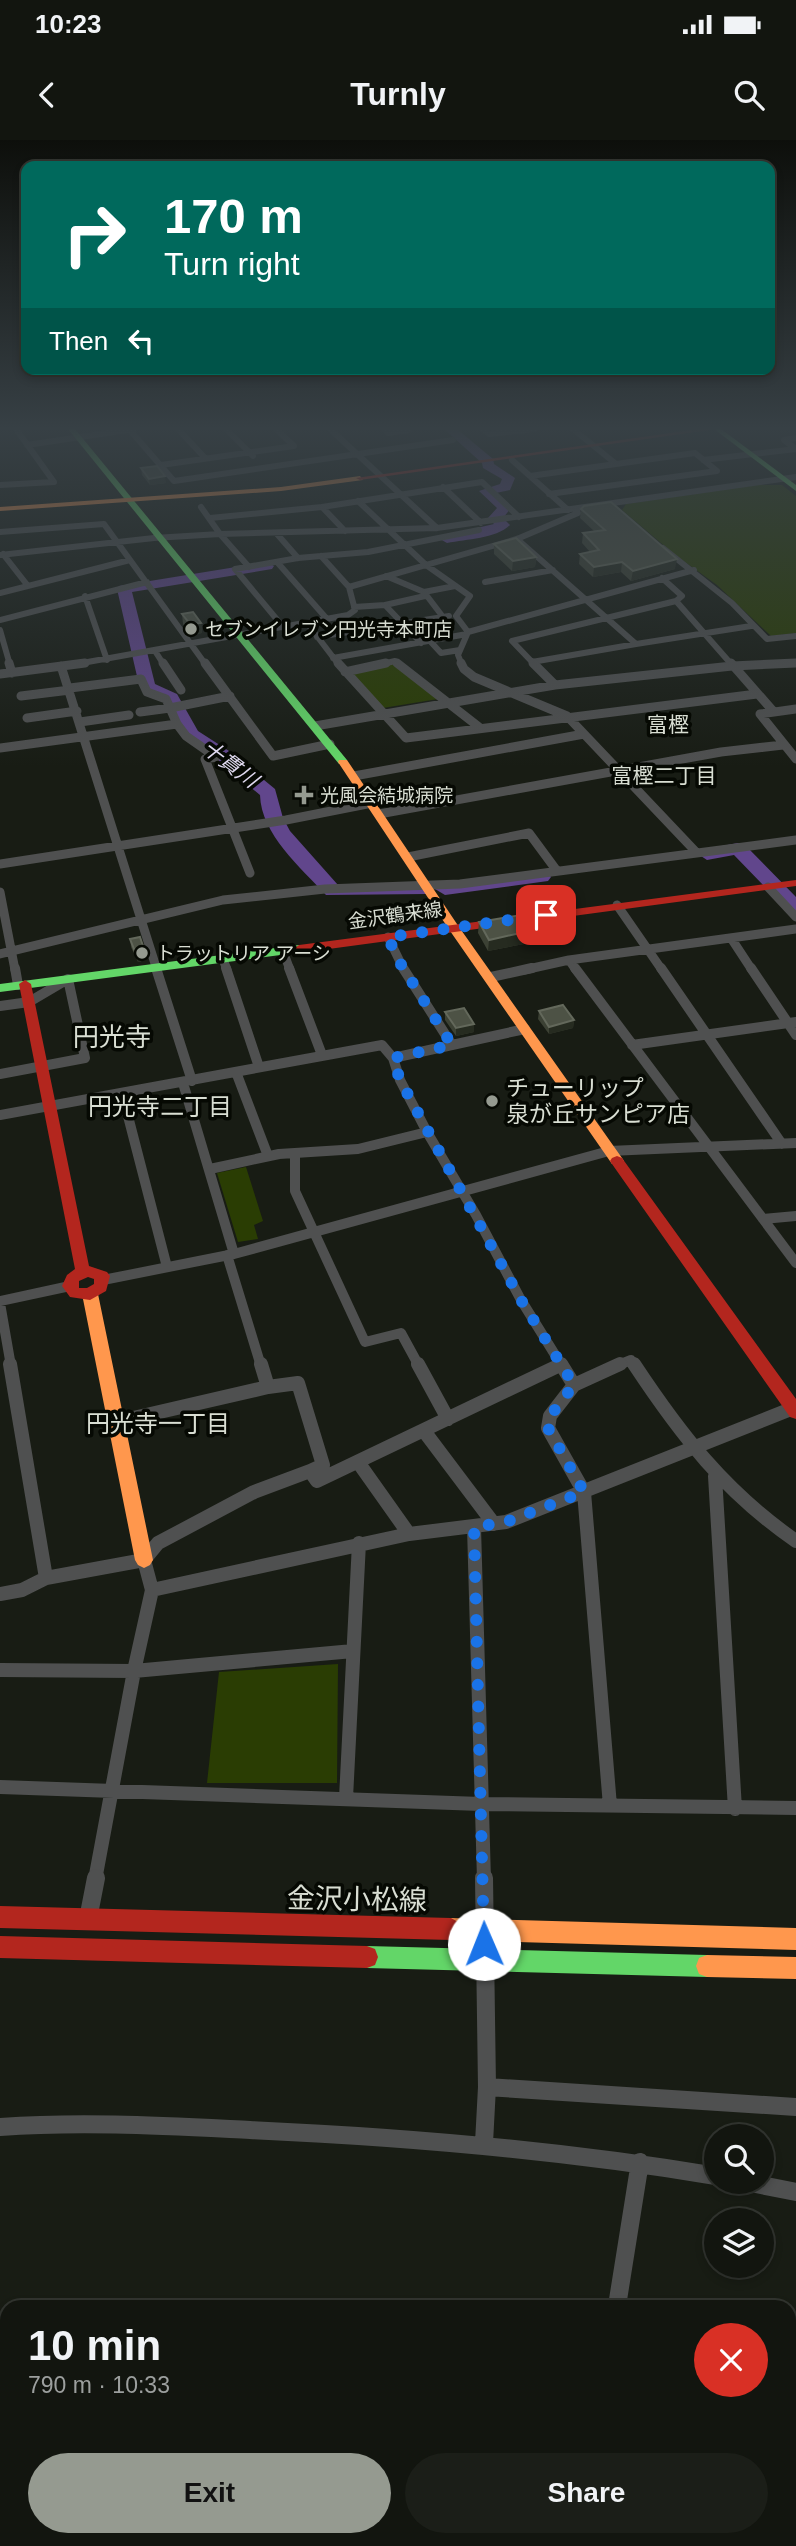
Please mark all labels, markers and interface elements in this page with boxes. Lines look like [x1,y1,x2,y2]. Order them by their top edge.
text: 10:23 [35,9,102,39]
icon: back [28,76,66,114]
text: Turnly [350,76,446,112]
icon: search [730,76,768,114]
icon: right [49,189,140,280]
text: 170 m [164,189,303,243]
text: Turn right [164,246,300,282]
icon: left [122,322,160,360]
text: Then [49,326,108,356]
place label: セブンイレブン円光寺本町店 [205,619,452,640]
marker: セブンイレブン円光寺本町店 [183,621,199,637]
district label: 富樫 [647,713,689,736]
water label: 十貫川 [198,735,264,793]
district label: 富樫二丁目 [612,764,717,787]
marker: 光風会結城病院 [294,785,314,805]
place label: 光風会結城病院 [320,785,453,806]
pin [516,885,576,945]
icon: arrive [527,896,565,934]
street label: 金沢鶴来線 [347,898,444,933]
place label: トラットリア アーシ [156,943,331,964]
marker: トラットリア アーシ [134,945,150,961]
district label: 円光寺 [73,1022,151,1052]
place label: チューリップ 泉が丘サンピア店 [506,1075,690,1127]
district label: 円光寺二丁目 [88,1093,232,1120]
marker: チューリップ 泉が丘サンピア店 [484,1093,500,1109]
district label: 円光寺一丁目 [86,1410,230,1437]
street label: 金沢小松線 [287,1883,427,1916]
position arrow [447,1907,521,1981]
map controls [704,2124,774,2278]
button: search [704,2124,774,2194]
button: layers [704,2208,774,2278]
text: 10 min [28,2322,161,2369]
button: close [694,2323,768,2397]
text: 790 m · 10:33 [28,2372,170,2398]
button: Exit [28,2453,391,2533]
button: Share [405,2453,768,2533]

